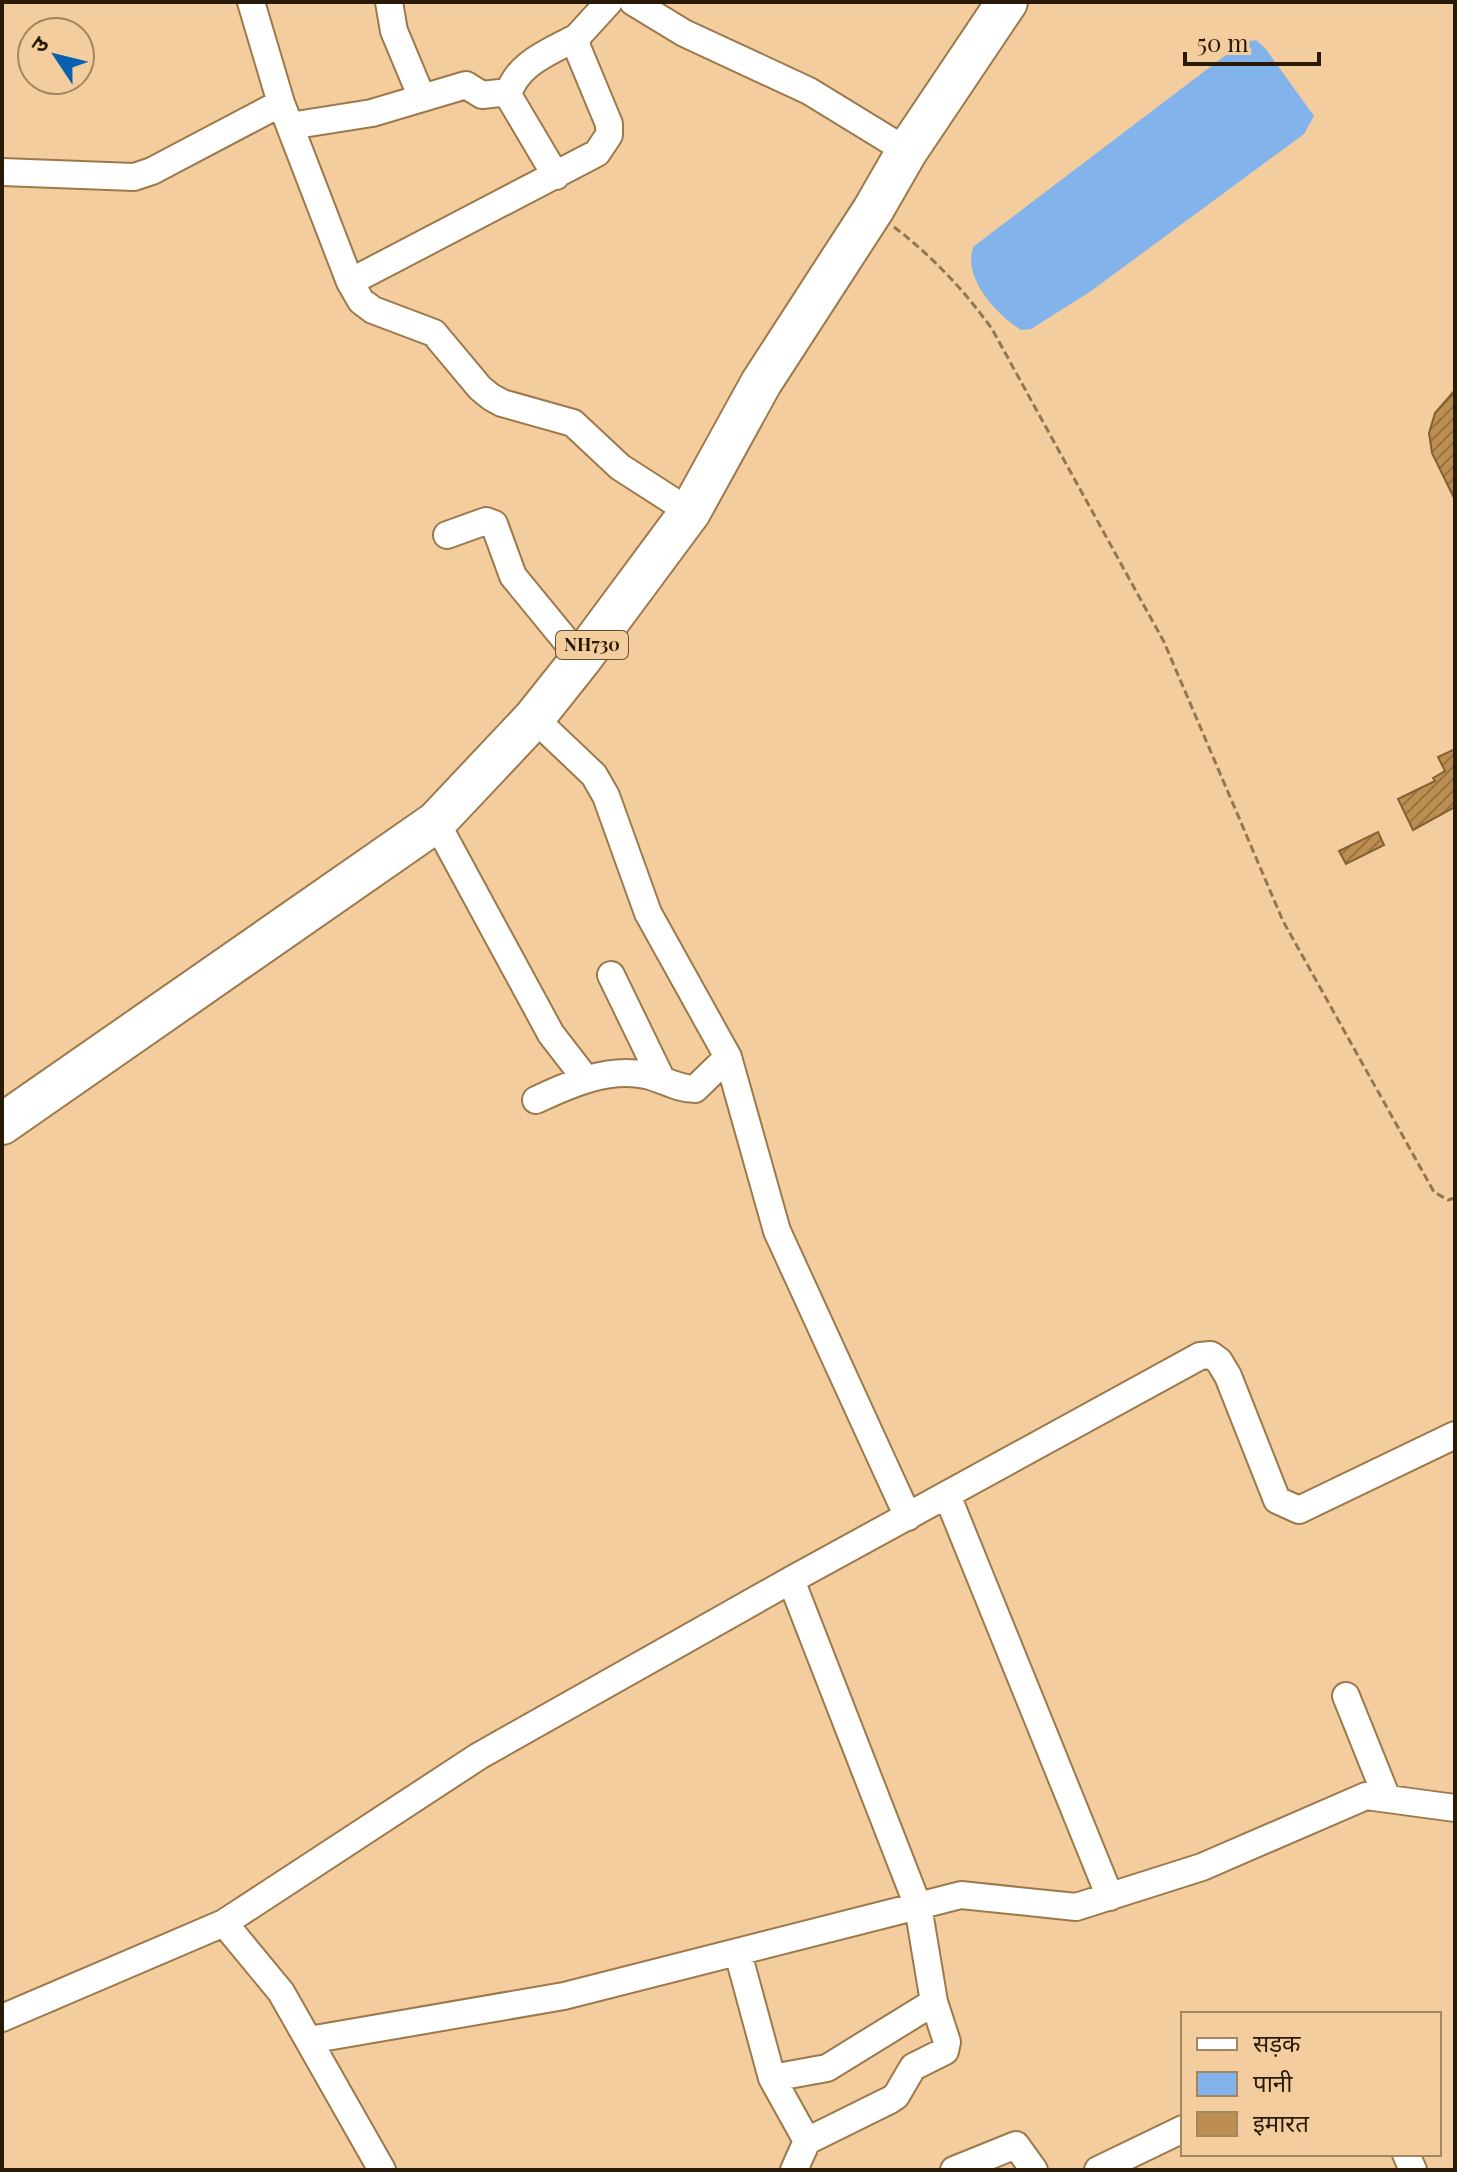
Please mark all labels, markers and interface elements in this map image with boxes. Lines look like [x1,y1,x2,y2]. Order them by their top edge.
north arrow [16,16,96,96]
scale bar [1185,16,1319,66]
text: 50 m [1197,26,1249,58]
text: उ [23,29,55,58]
road number: NH730 [556,631,628,659]
legend [1181,2012,1441,2156]
text: सड़क [1253,2026,1301,2058]
text: पानी [1253,2066,1293,2098]
text: इमारत [1253,2106,1310,2138]

